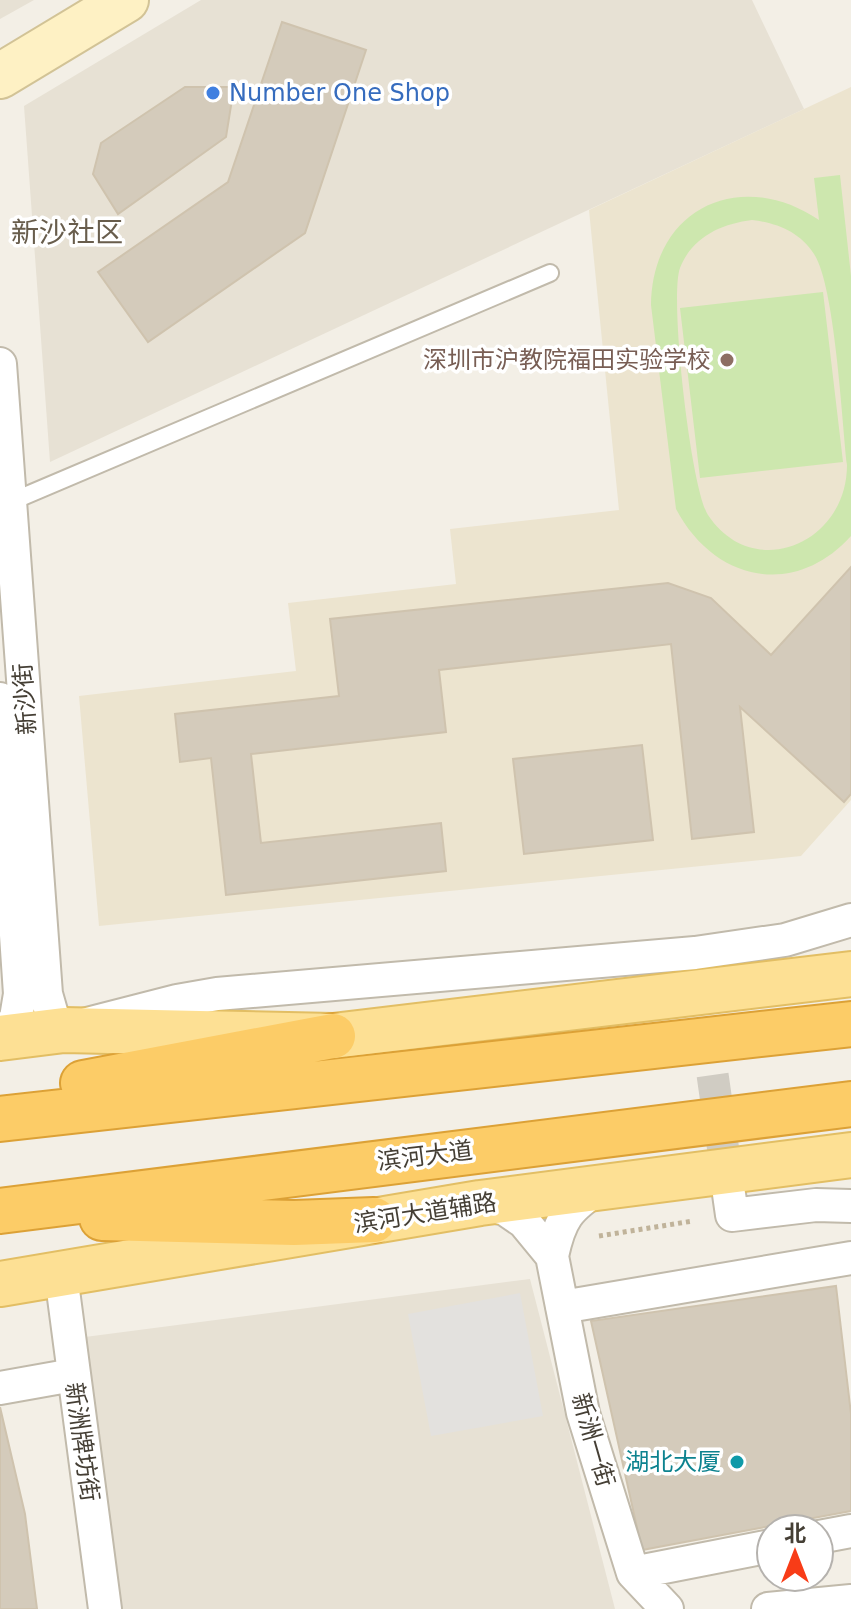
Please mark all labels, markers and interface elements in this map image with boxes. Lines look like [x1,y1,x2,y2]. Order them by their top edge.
place label: Number One Shop [229,79,450,107]
marker: Number One Shop [204,84,222,102]
district label: 新沙社区 [11,216,123,249]
place label: 深圳市沪教院福田实验学校 [423,346,711,374]
marker: 深圳市沪教院福田实验学校 [718,351,736,369]
street label: 新沙街 [9,662,41,736]
street label: 滨河大道 [376,1136,474,1176]
street label: 滨河大道辅路 [352,1188,498,1238]
street label: 新洲牌坊街 [60,1381,104,1503]
street label: 新洲一街 [566,1390,620,1490]
place label: 湖北大厦 [625,1448,721,1476]
marker: 湖北大厦 [728,1453,746,1471]
north arrow [755,1513,835,1593]
text: 北 [784,1521,806,1546]

